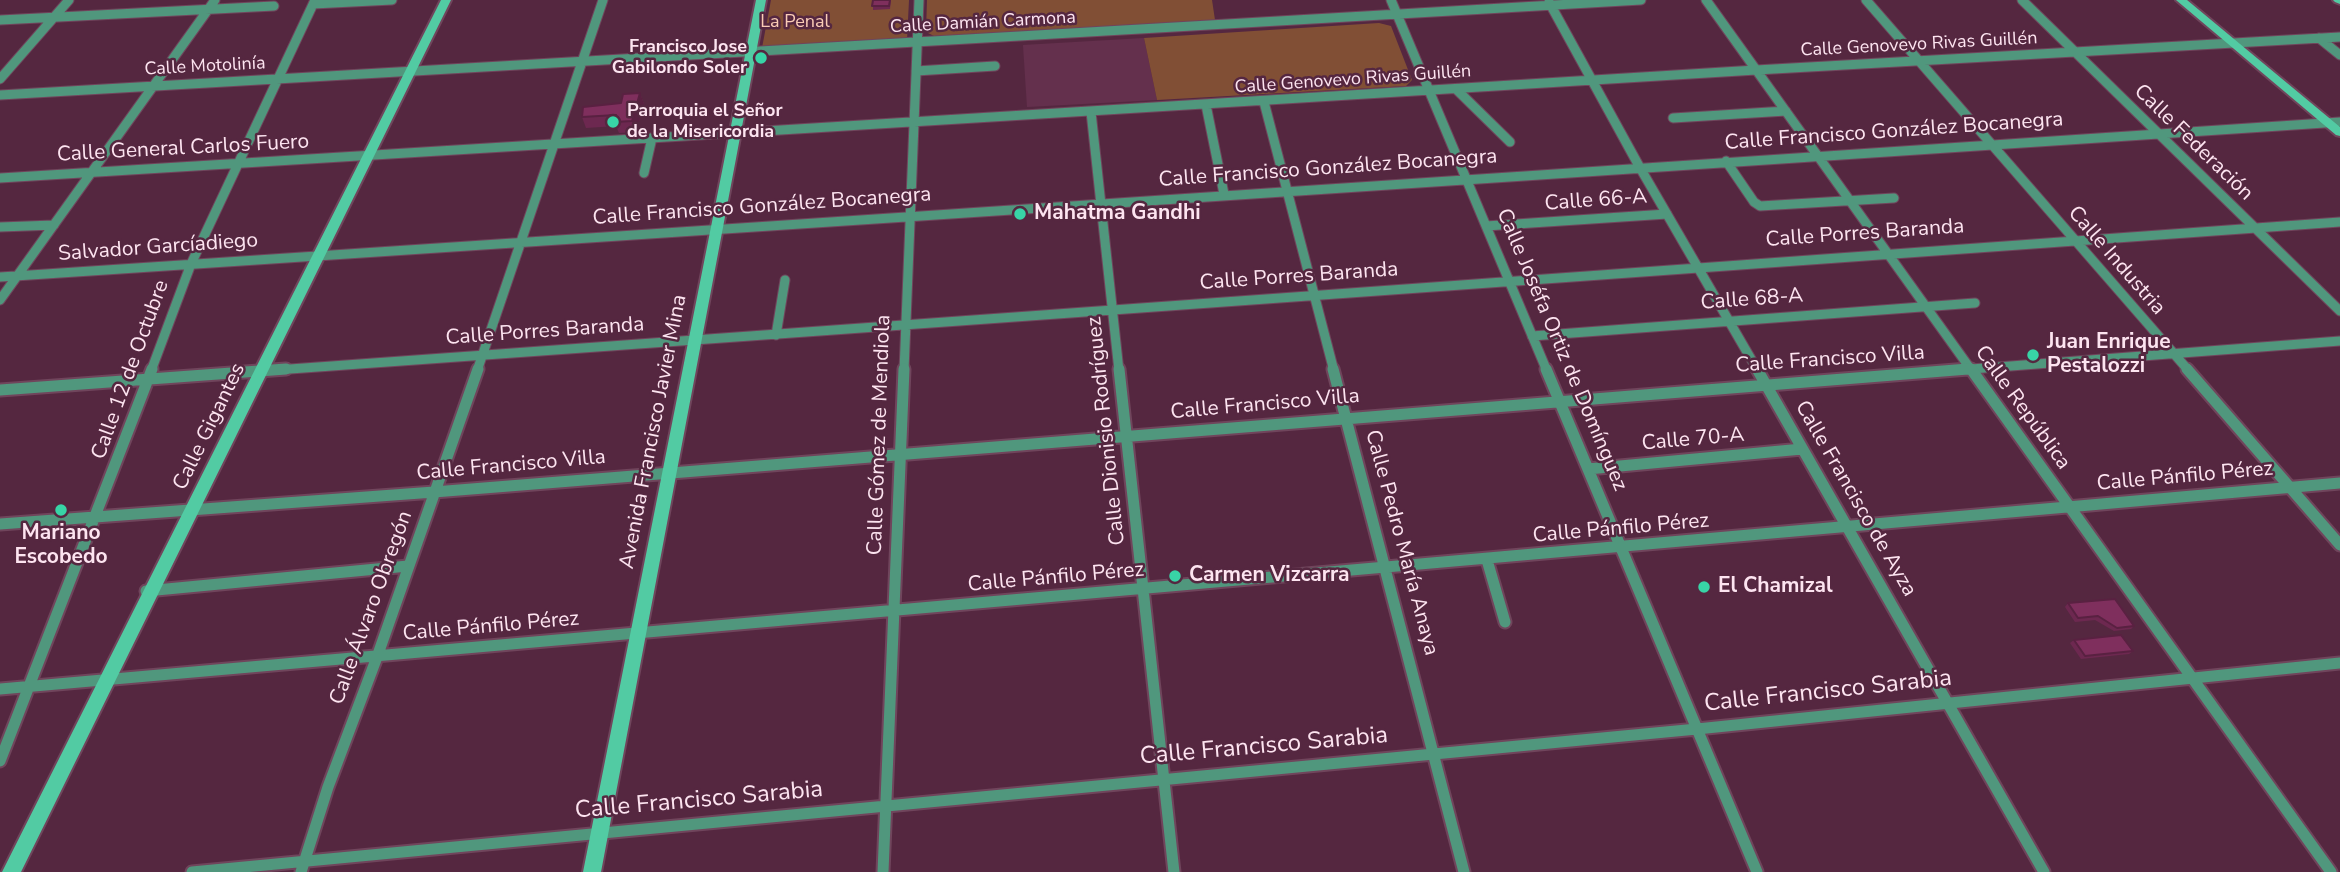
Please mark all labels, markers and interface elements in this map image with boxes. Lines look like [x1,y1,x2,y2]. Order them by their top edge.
street label: Calle Damián Carmona [890,7,1076,39]
park label: La Penal [760,12,830,34]
street label: Calle Genovevo Rivas Guillén [1800,28,2038,62]
place label: Francisco Jose Gabilondo Soler [612,37,747,80]
marker: Francisco Jose Gabilondo Soler [753,50,769,66]
street label: Calle Motolinía [144,53,266,81]
street label: Calle Genovevo Rivas Guillén [1234,61,1472,99]
street label: Calle Federación [2128,80,2258,206]
place label: Parroquia el Señor de la Misericordia [627,101,782,144]
street label: Calle Francisco González Bocanegra [1724,108,2064,156]
marker: Parroquia el Señor de la Misericordia [605,114,621,130]
street label: Calle General Carlos Fuero [56,130,310,168]
street label: Calle Francisco González Bocanegra [1158,145,1498,193]
street label: Calle Francisco González Bocanegra [592,183,932,231]
street label: Calle 66-A [1544,185,1648,217]
place label: Mahatma Gandhi [1034,201,1201,227]
street label: Calle Industria [2062,201,2170,321]
street label: Calle Joséfa Ortiz de Domínguez [1490,205,1632,495]
marker: Mahatma Gandhi [1012,206,1028,222]
street label: Calle Porres Baranda [1765,214,1965,254]
street label: Salvador Garcíadiego [57,228,259,268]
street label: Calle Porres Baranda [1199,257,1399,297]
street label: Calle 12 de Octubre [87,277,175,463]
street label: Calle 68-A [1700,284,1804,316]
street label: Avenida Francisco Javier Mina [615,293,693,571]
street label: Calle Porres Baranda [445,312,645,352]
street label: Calle Gómez de Mendiola [863,314,897,556]
street label: Calle Dionisio Rodríguez [1082,315,1132,547]
place label: Juan Enrique Pestalozzi [2047,330,2171,380]
street label: Calle Francisco Villa [1734,341,1926,379]
street label: Calle República [1969,341,2075,475]
marker: Juan Enrique Pestalozzi [2025,347,2041,363]
street label: Calle Gigantes [168,360,252,494]
street label: Calle Francisco Villa [1169,384,1361,426]
street label: Calle Francisco de Ayza [1789,397,1921,601]
street label: Calle 70-A [1641,423,1745,457]
street label: Calle Pedro María Anaya [1359,427,1443,659]
street label: Calle Francisco Villa [415,445,607,487]
street label: Calle Pánfilo Pérez [2096,457,2274,497]
marker: Mariano Escobedo [53,502,69,518]
street label: Calle Álvaro Obregón [325,508,419,708]
street label: Calle Pánfilo Pérez [1532,509,1710,549]
place label: Mariano Escobedo [14,521,108,571]
street label: Calle Pánfilo Pérez [967,558,1145,598]
place label: Carmen Vizcarra [1189,563,1350,589]
marker: Carmen Vizcarra [1167,568,1183,584]
place label: El Chamizal [1718,574,1833,600]
marker: El Chamizal [1696,579,1712,595]
street label: Calle Pánfilo Pérez [402,607,580,647]
street label: Calle Francisco Sarabia [1703,665,1953,719]
street label: Calle Francisco Sarabia [1139,722,1389,772]
street label: Calle Francisco Sarabia [574,776,824,826]

